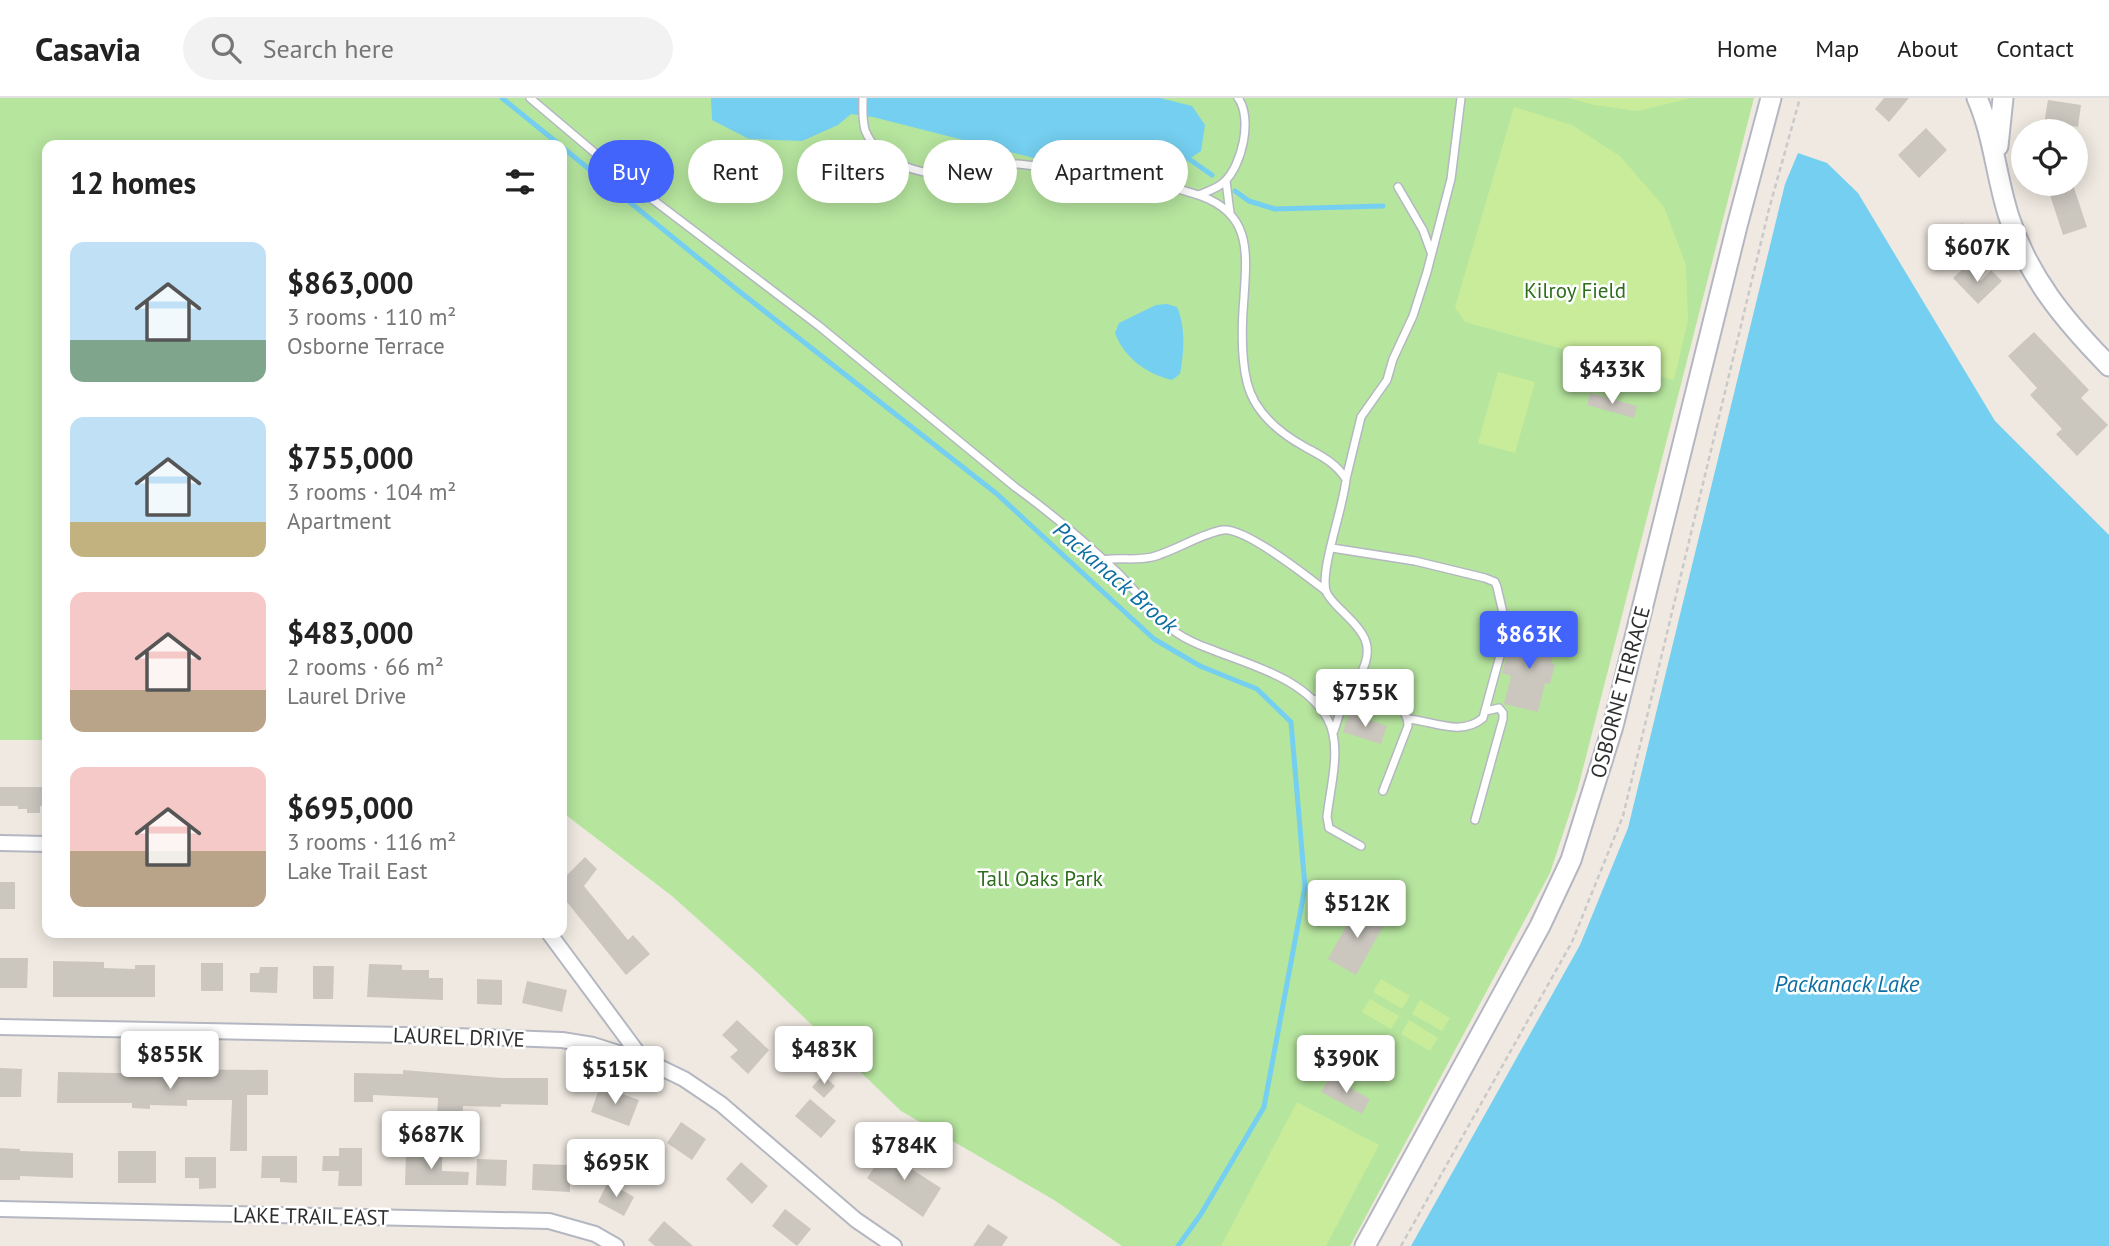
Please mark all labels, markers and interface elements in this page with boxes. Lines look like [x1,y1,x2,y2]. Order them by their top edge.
search box [183,17,673,80]
text: Casavia [35,27,141,70]
icon: search [207,29,245,67]
text: Search here [263,32,394,65]
text: Home [1717,33,1777,64]
text: Map [1815,33,1859,64]
text: About [1897,33,1958,64]
text: Contact [1996,33,2074,64]
map controls [2011,119,2088,196]
button: locate [2011,119,2088,196]
chip: Buy [588,140,674,203]
chip: Rent [688,140,783,203]
chip: Filters [797,140,909,203]
chip: New [923,140,1017,203]
chip: Apartment [1031,140,1188,203]
text: 12 homes [70,163,196,202]
icon: filters [501,163,539,201]
pin: $607K [1928,225,2026,284]
text: $607K [1944,232,2010,261]
text: $863,000 [287,263,414,302]
icon: home [126,270,210,354]
park label: Kilroy Field [1524,277,1626,304]
text: 3 rooms · 110 m² [287,302,456,331]
text: Osborne Terrace [287,331,445,360]
pin: $433K [1563,346,1661,406]
text: $433K [1579,354,1645,383]
text: $755,000 [287,438,414,477]
icon: home [126,445,210,529]
text: 3 rooms · 104 m² [287,477,456,506]
text: Apartment [287,506,391,535]
water label: Packanack Brook [1047,515,1186,640]
street label: OSBORNE TERRACE [1584,603,1656,781]
pin: $863K [1480,612,1578,671]
text: $483,000 [287,613,414,652]
text: $863K [1496,619,1562,648]
icon: home [126,620,210,704]
text: 2 rooms · 66 m² [287,652,444,681]
pin: $755K [1316,670,1414,729]
text: $755K [1332,677,1398,706]
text: Laurel Drive [287,681,406,710]
text: $695,000 [287,788,414,827]
icon: home [126,795,210,879]
text: 3 rooms · 116 m² [287,827,456,856]
text: Lake Trail East [287,856,428,885]
park label: Tall Oaks Park [977,865,1103,892]
pin: $512K [1308,880,1406,940]
text: $512K [1324,888,1390,917]
water label: Packanack Lake [1775,969,1920,998]
street label: LAUREL DRIVE [393,1021,525,1053]
pin: $483K [775,1026,873,1086]
pin: $855K [121,1032,219,1091]
text: $483K [791,1034,857,1063]
pin: $390K [1297,1035,1395,1095]
text: $855K [137,1039,203,1068]
text: $390K [1313,1043,1379,1072]
pin: $515K [566,1046,664,1106]
text: $515K [582,1054,648,1083]
pin: $687K [382,1112,480,1171]
text: $687K [398,1119,464,1148]
pin: $784K [855,1122,953,1182]
text: $784K [871,1130,937,1159]
pin: $695K [567,1140,665,1199]
text: $695K [583,1147,649,1176]
street label: LAKE TRAIL EAST [233,1201,390,1231]

